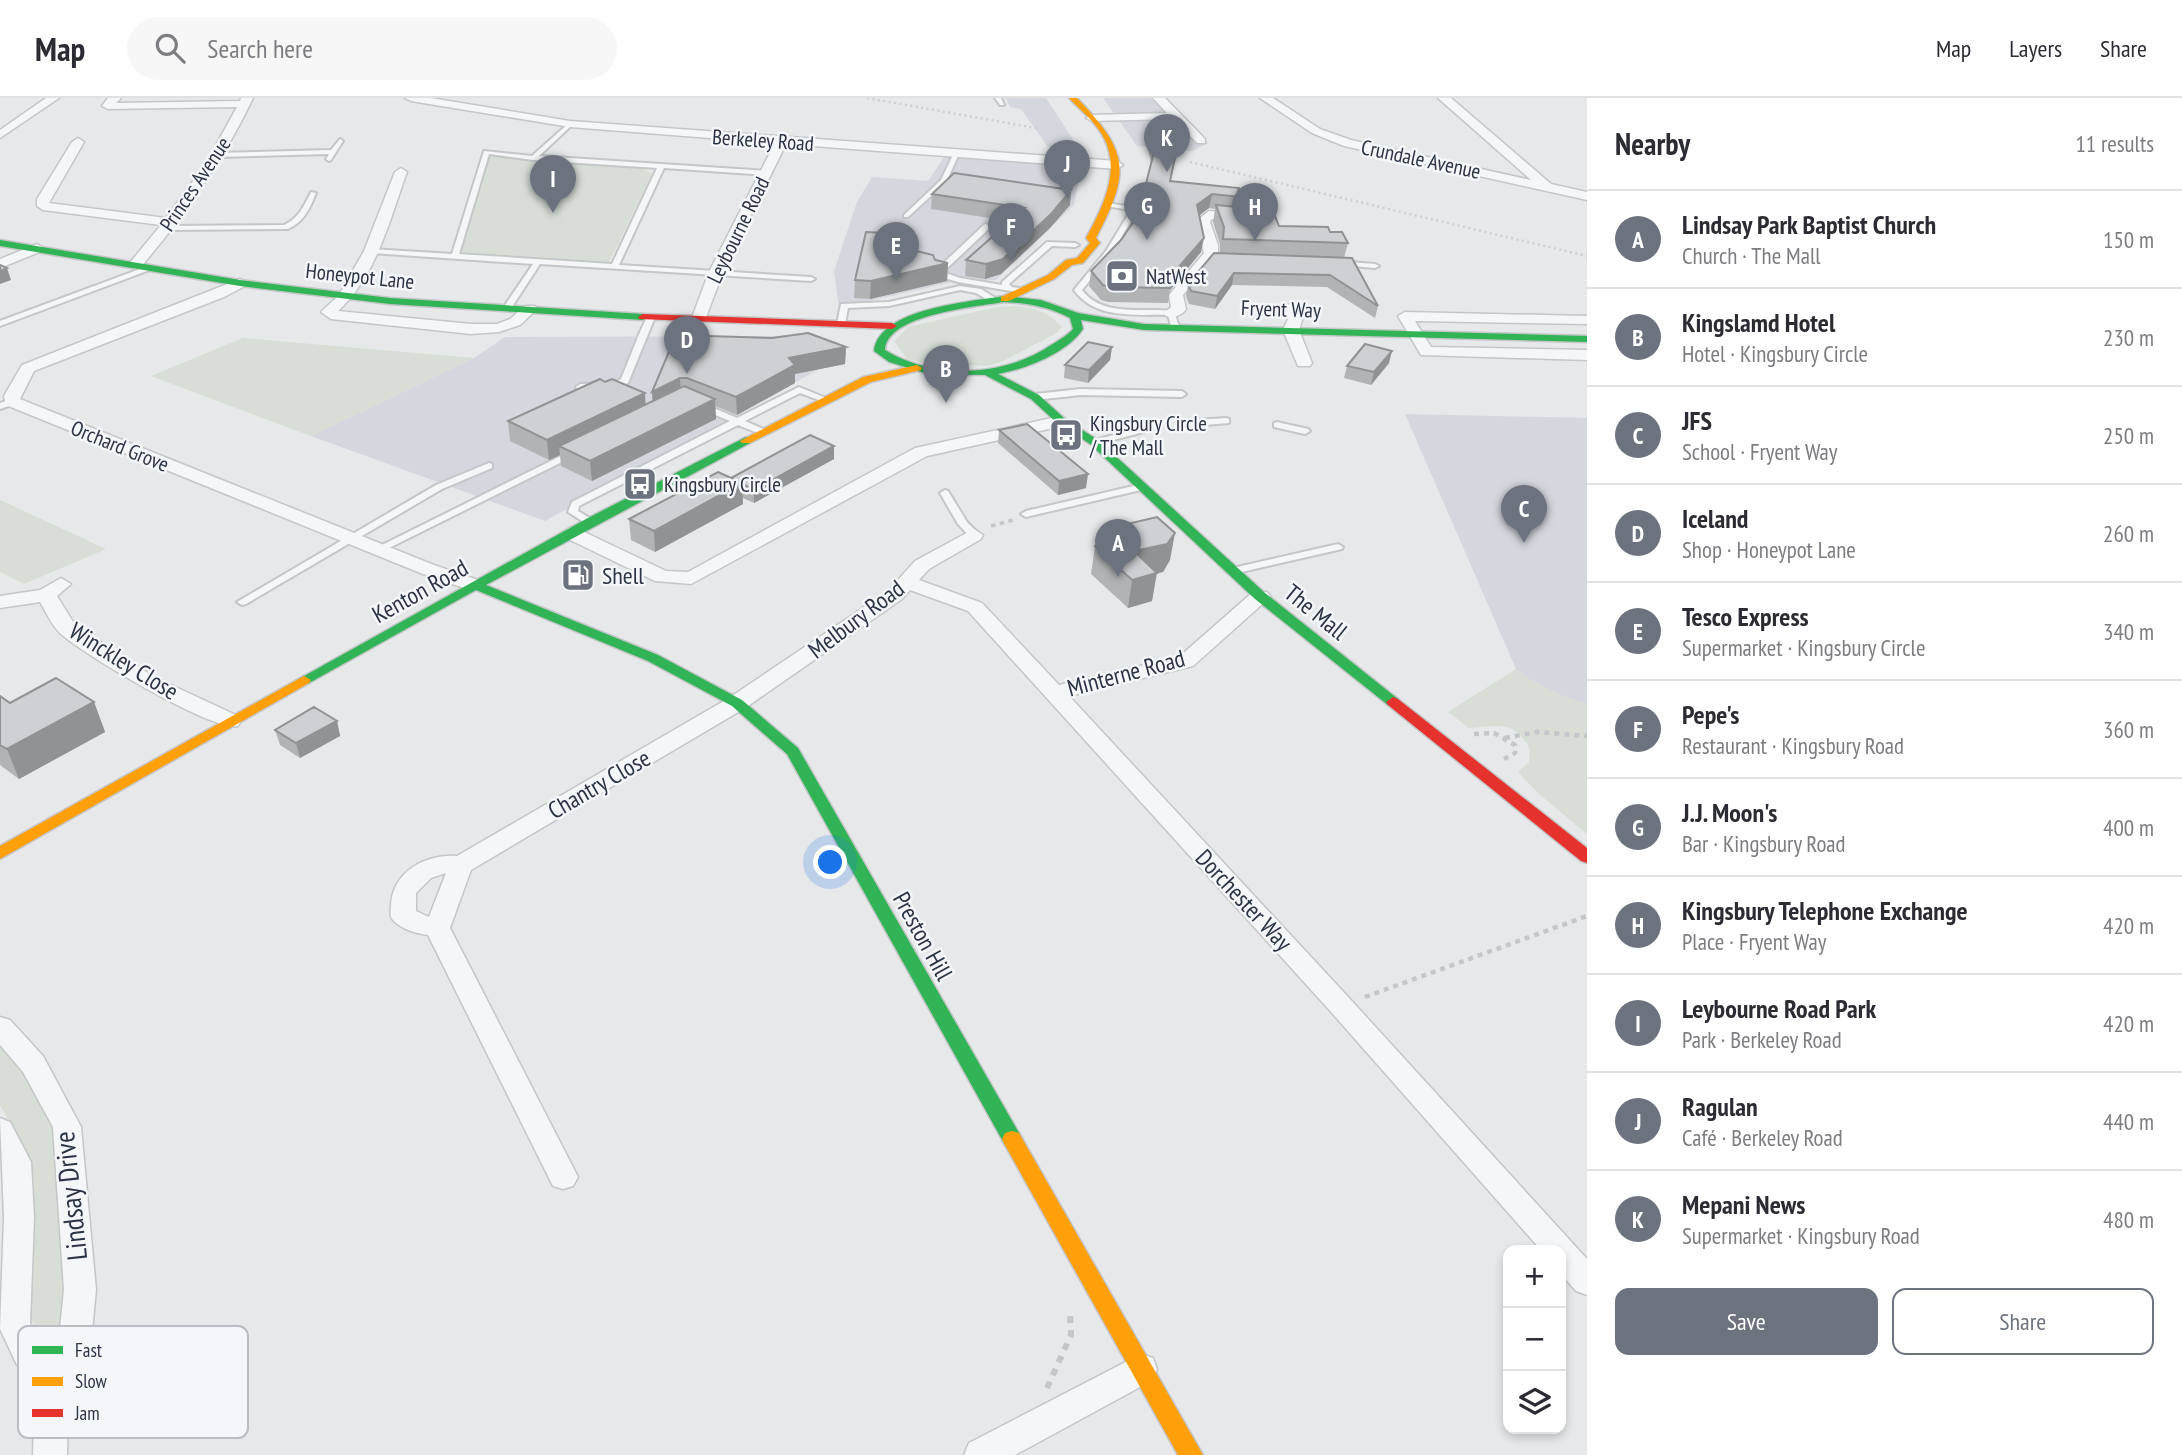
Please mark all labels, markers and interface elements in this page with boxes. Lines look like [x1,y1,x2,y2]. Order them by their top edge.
search box [127,17,617,80]
text: Map [35,27,85,70]
icon: search [151,29,189,67]
text: Search here [207,32,313,65]
text: Map [1936,33,1971,64]
text: Layers [2009,33,2062,64]
text: Share [2100,33,2147,64]
pin: K [1144,114,1190,172]
street label: Berkeley Road [711,123,815,157]
text: Nearby [1615,124,1690,163]
text: 11 results [2075,129,2154,158]
street label: Princes Avenue [154,132,236,236]
street label: Crundale Avenue [1359,133,1483,185]
pin: J [1044,140,1090,198]
pin: I [530,155,576,213]
street label: Leybourne Road [701,172,775,288]
pin: G [1124,182,1170,240]
pin: H [1232,183,1278,241]
pin: F [988,203,1034,261]
text: Lindsay Park Baptist Church [1682,208,1936,241]
pin: E [873,222,919,280]
text: A [1632,225,1644,254]
text: 150 m [2103,225,2154,254]
text: Church · The Mall [1682,241,1821,270]
street label: Honeypot Lane [304,257,416,295]
bank icon: NatWest [1103,257,1141,295]
place label: NatWest [1146,263,1207,290]
street label: Fryent Way [1241,294,1321,324]
text: Kingslamd Hotel [1682,306,1835,339]
pin: D [664,316,710,374]
text: B [1632,323,1644,352]
text: 230 m [2103,323,2154,352]
text: Hotel · Kingsbury Circle [1682,339,1868,368]
pin: B [923,345,969,403]
text: JFS [1682,404,1712,437]
place label: Kingsbury Circle / The Mall [1089,410,1207,461]
street label: Orchard Grove [67,414,173,478]
bus stop icon: Kingsbury Circle / The Mall [1047,416,1085,454]
text: C [1633,421,1643,450]
text: 250 m [2103,421,2154,450]
text: School · Fryent Way [1682,437,1837,466]
bus stop icon: Kingsbury Circle [621,465,659,503]
place label: Kingsbury Circle [664,471,781,498]
pin: C [1501,485,1547,543]
text: Iceland [1682,502,1748,535]
pin: A [1095,519,1141,577]
text: D [1632,519,1644,548]
text: 260 m [2103,519,2154,548]
text: Shop · Honeypot Lane [1682,535,1856,564]
street label: Kenton Road [367,552,473,630]
fuel station icon: Shell [559,556,597,594]
place label: Shell [602,560,644,591]
street label: Melbury Road [802,573,910,665]
street label: The Mall [1278,577,1354,647]
text: Tesco Express [1682,600,1809,633]
street label: Winckley Close [64,615,184,707]
text: E [1633,617,1643,646]
text: 340 m [2103,617,2154,646]
text: Supermarket · Kingsbury Circle [1682,633,1925,662]
street label: Minterne Road [1064,642,1188,704]
text: Pepe's [1682,698,1739,731]
text: F [1633,715,1643,744]
text: 360 m [2103,715,2154,744]
text: Restaurant · Kingsbury Road [1682,731,1904,760]
street label: Chantry Close [542,742,656,826]
text: J.J. Moon's [1682,796,1777,829]
text: G [1632,813,1644,842]
text: 400 m [2103,813,2154,842]
text: Bar · Kingsbury Road [1682,829,1845,858]
street label: Dorchester Way [1189,843,1299,957]
your location [813,845,847,879]
street label: Preston Hill [886,886,960,986]
text: Kingsbury Telephone Exchange [1682,894,1968,927]
text: H [1632,911,1644,940]
text: 420 m [2103,911,2154,940]
text: Place · Fryent Way [1682,927,1826,956]
text: Leybourne Road Park [1682,992,1876,1025]
text: I [1635,1009,1641,1038]
text: 420 m [2103,1009,2154,1038]
text: Park · Berkeley Road [1682,1025,1842,1054]
text: Ragulan [1682,1090,1758,1123]
text: J [1635,1107,1641,1136]
text: 440 m [2103,1107,2154,1136]
text: Café · Berkeley Road [1682,1123,1843,1152]
street label: Lindsay Drive [45,1130,95,1262]
text: Mepani News [1682,1188,1805,1221]
text: K [1632,1205,1644,1234]
text: 480 m [2103,1205,2154,1234]
text: Supermarket · Kingsbury Road [1682,1221,1920,1250]
map controls [1503,1245,1566,1434]
button: + [1503,1245,1566,1308]
button: Save [1615,1288,1878,1355]
button: Share [1892,1288,2154,1355]
button: − [1503,1308,1566,1371]
legend [18,1326,248,1438]
text: Fast [75,1338,103,1362]
text: Slow [75,1369,108,1393]
button: layers [1503,1371,1566,1434]
text: Jam [74,1401,100,1425]

